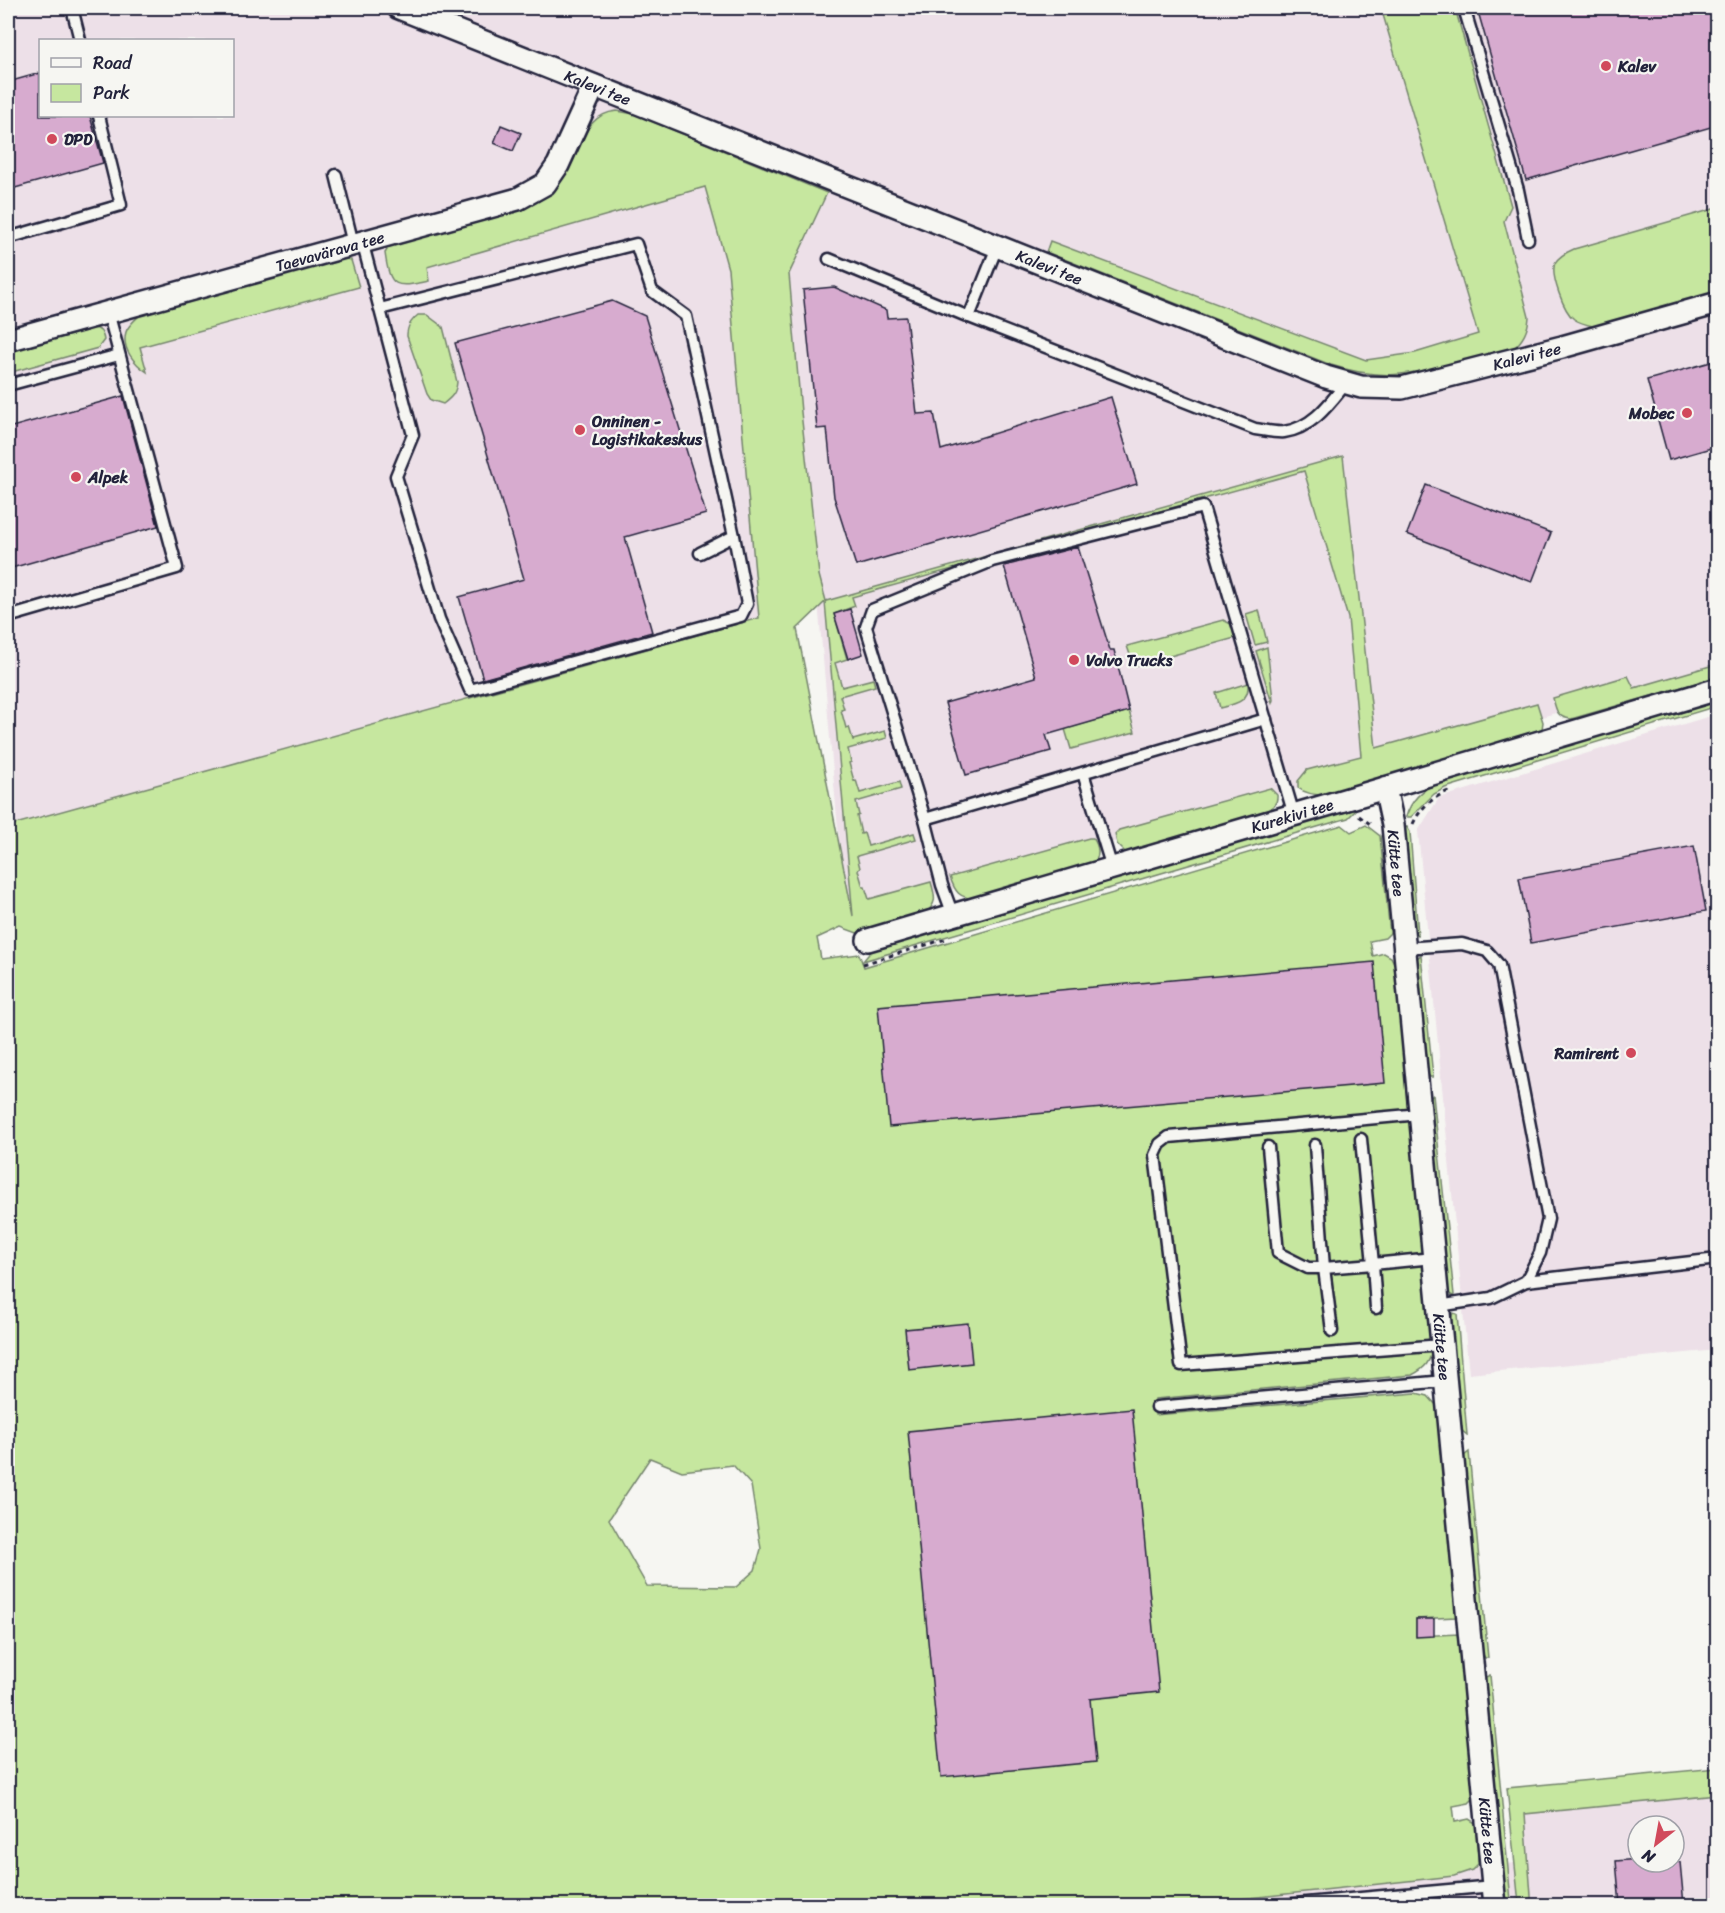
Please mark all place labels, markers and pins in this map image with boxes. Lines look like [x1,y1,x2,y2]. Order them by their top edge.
place label: Kalev [1617,52,1658,81]
marker: Kalev [1599,59,1613,73]
place label: DPD [64,125,93,154]
marker: DPD [45,132,59,146]
place label: Mobec [1628,399,1675,428]
marker: Mobec [1680,406,1694,420]
place label: Onninen - Logistikakeskus [591,407,703,454]
marker: Onninen - Logistikakeskus [573,423,587,437]
place label: Alpek [87,463,129,492]
marker: Alpek [69,470,83,484]
place label: Volvo Trucks [1086,646,1173,675]
marker: Volvo Trucks [1067,653,1081,667]
place label: Ramirent [1554,1039,1619,1068]
marker: Ramirent [1624,1046,1638,1060]

